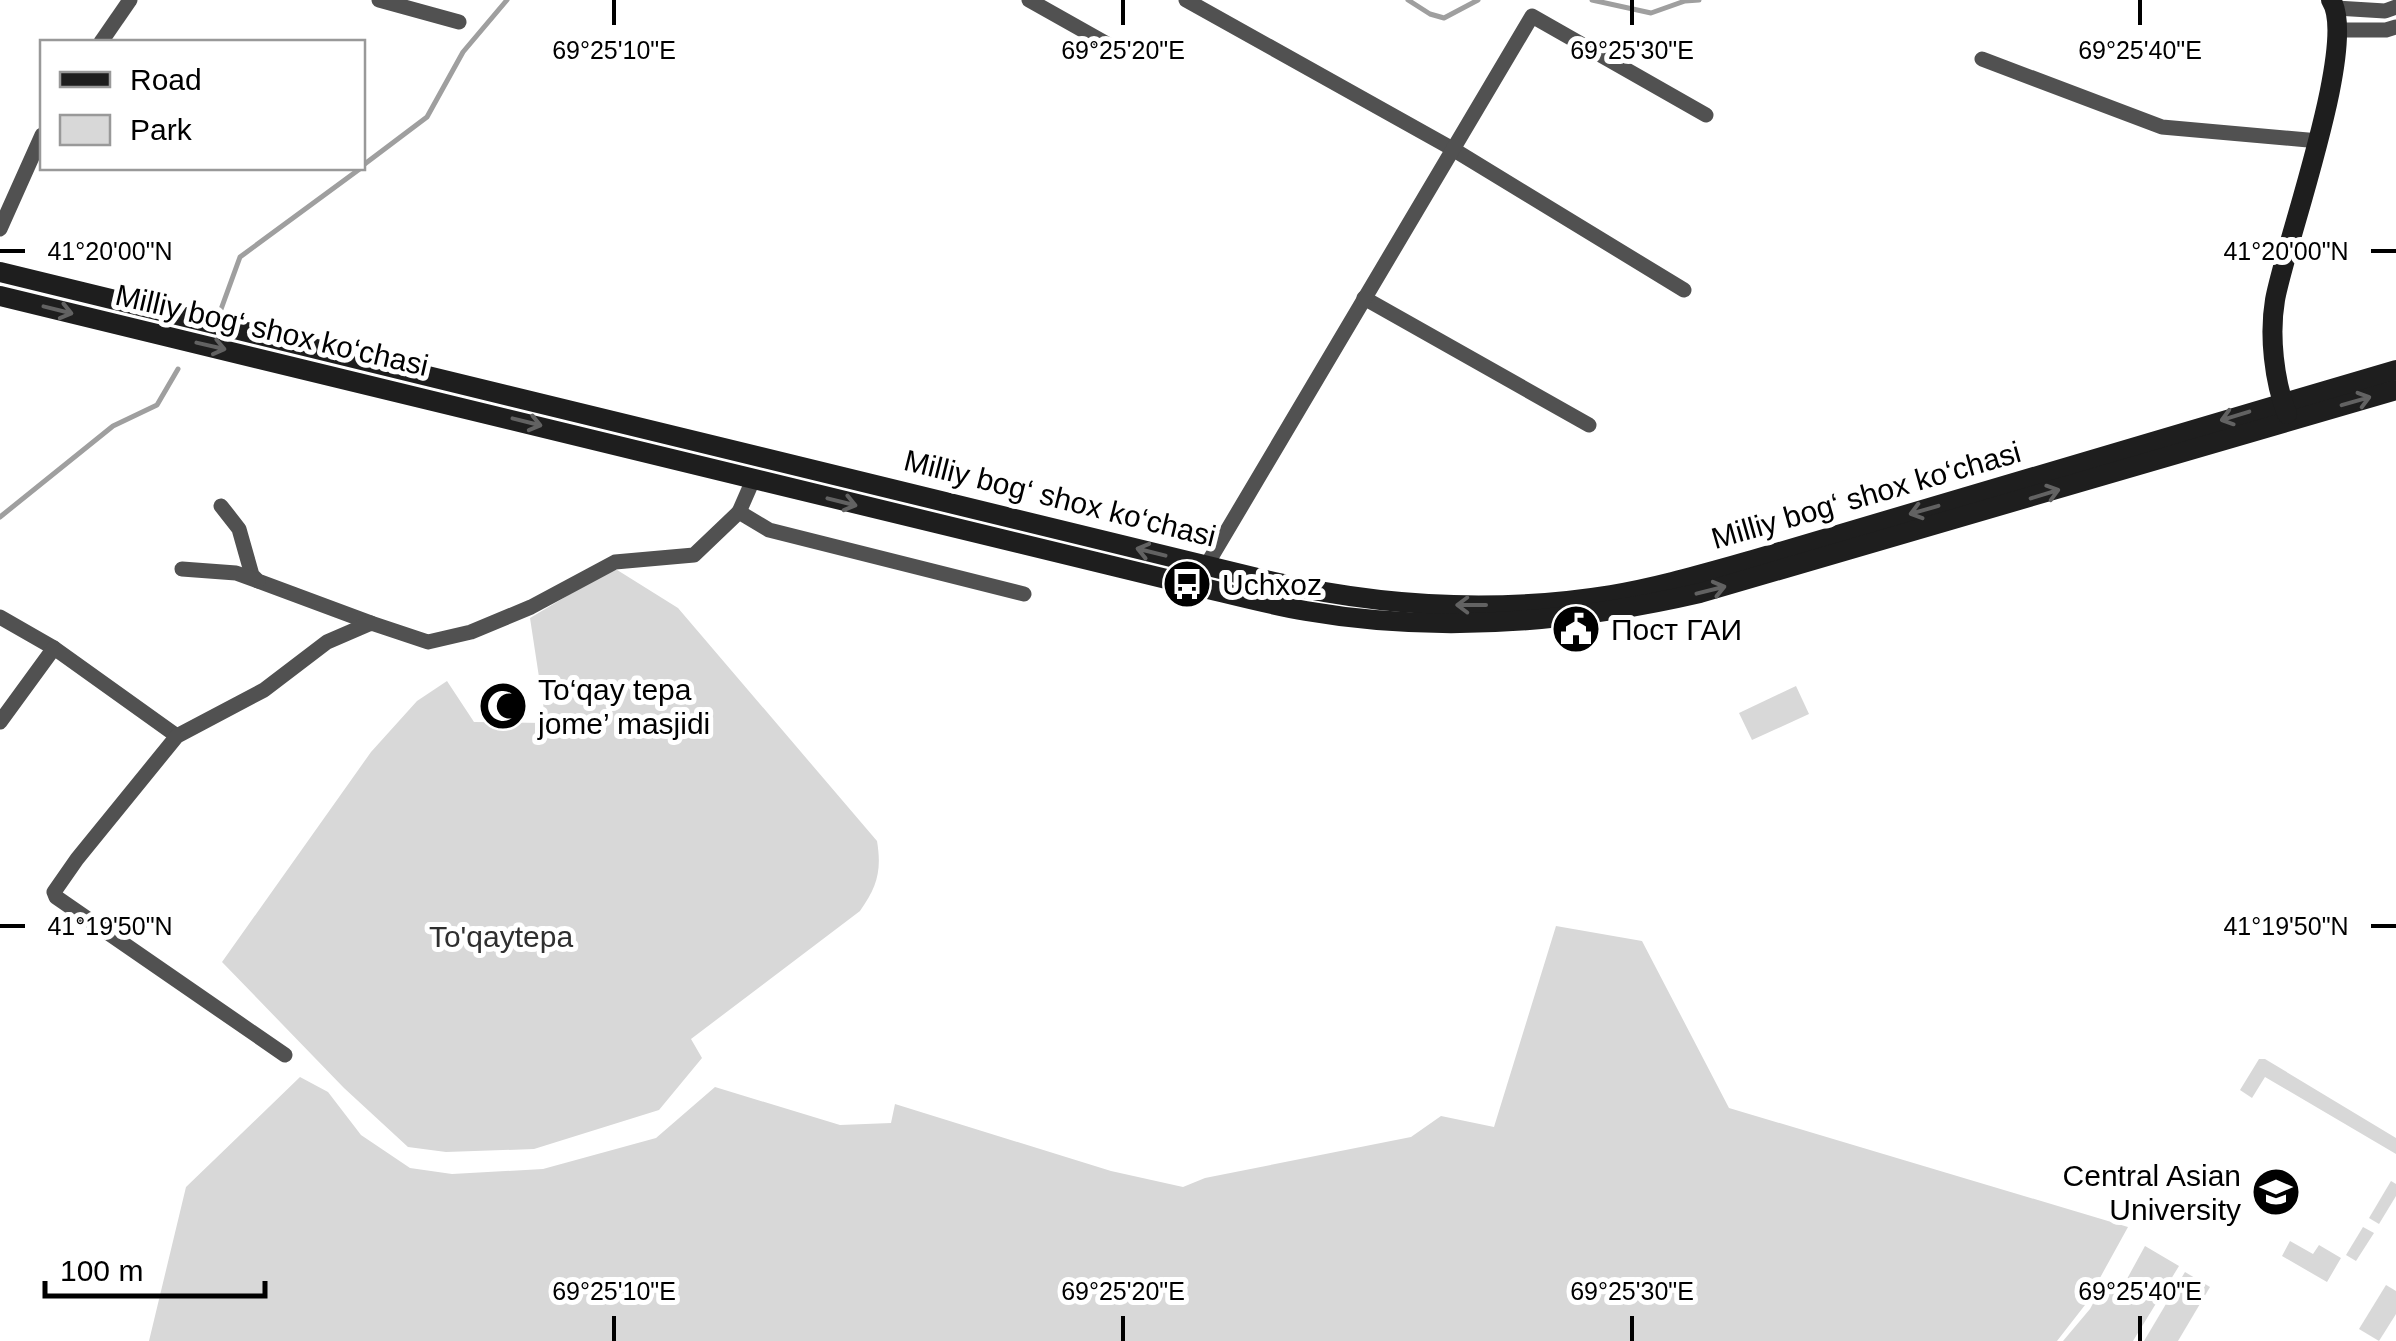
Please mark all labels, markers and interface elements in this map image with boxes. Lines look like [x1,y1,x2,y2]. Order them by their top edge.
text: 69°25'10"E [552,36,676,64]
text: 69°25'20"E [1061,36,1185,64]
text: 69°25'30"E [1570,36,1694,64]
text: 69°25'40"E [2078,36,2202,64]
legend [40,40,365,170]
text: Road [130,63,202,96]
text: Park [130,113,193,146]
text: 41°20'00"N [47,237,173,265]
text: 41°20'00"N [2223,237,2349,265]
street label: Milliy bog‘ shox ko‘chasi [112,278,432,382]
one-way arrow [41,302,73,320]
one-way arrow [194,338,226,356]
one-way arrow [2340,391,2371,410]
one-way arrow [2220,409,2251,427]
one-way arrow [510,414,542,432]
street label: Milliy bog‘ shox ko‘chasi [1708,435,2024,555]
street label: Milliy bog‘ shox ko‘chasi [901,443,1219,553]
one-way arrow [2028,484,2060,502]
one-way arrow [825,494,857,512]
one-way arrow [1909,502,1940,520]
one-way arrow [1136,542,1168,560]
bus stop icon: Uchxoz [1161,558,1213,610]
place label: Uchxoz [1222,568,1322,601]
one-way arrow [1695,580,1726,599]
one-way arrow [1455,596,1488,614]
public building icon: Пост ГАИ [1550,603,1602,655]
place label: Пост ГАИ [1611,613,1742,646]
place label: To‘qay tepa jome’ masjidi [537,673,710,740]
mosque icon: To‘qay tepa jome’ masjidi [477,680,529,732]
text: 41°19'50"N [47,912,173,940]
text: 41°19'50"N [2223,912,2349,940]
park label: To'qaytepa [429,920,573,953]
place label: Central Asian University [2063,1159,2241,1226]
school or university icon: Central Asian University [2250,1166,2302,1218]
scale bar [45,1236,265,1298]
text: 100 m [60,1254,143,1287]
text: 69°25'10"E [552,1277,676,1305]
text: 69°25'20"E [1061,1277,1185,1305]
text: 69°25'30"E [1570,1277,1694,1305]
text: 69°25'40"E [2078,1277,2202,1305]

